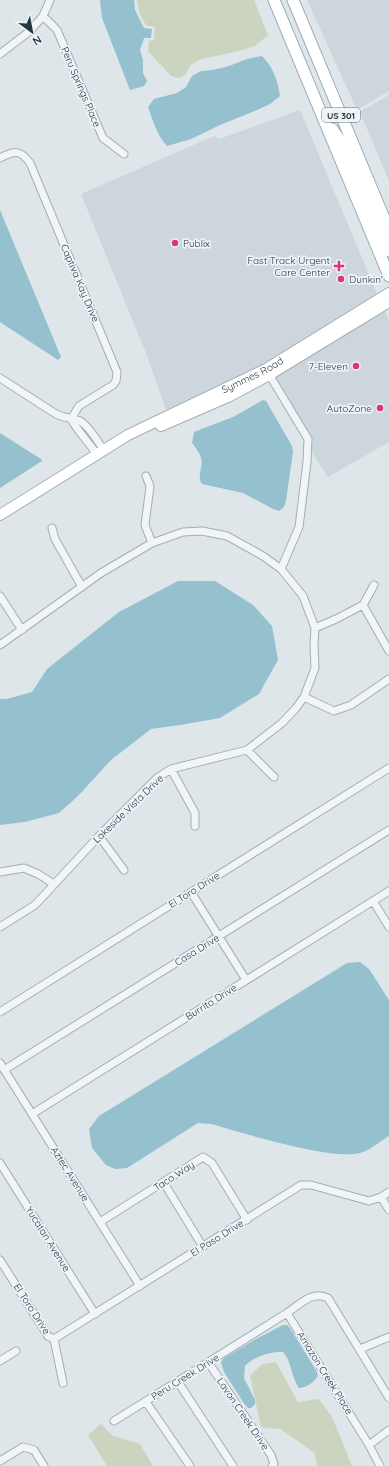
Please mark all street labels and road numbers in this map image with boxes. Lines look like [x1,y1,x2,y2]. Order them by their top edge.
street label: Peru Springs Place [58,45,104,129]
road number: US 301 [322,108,360,122]
street label: Captiva Kay Drive [58,242,102,324]
street label: Symmes Road [219,354,285,396]
street label: Lakeside Vista Drive [90,772,166,846]
street label: El Toro Drive [166,869,222,911]
street label: Casa Drive [172,931,222,969]
street label: Burrito Drive [183,981,239,1023]
street label: Aztec Avenue [48,1144,92,1204]
street label: Taco Way [151,1158,197,1194]
street label: Yucatan Avenue [23,1204,73,1274]
street label: El Paso Drive [188,1216,246,1259]
street label: El Toro Drive [11,1281,53,1337]
street label: Amazon Creek Place [294,1329,356,1417]
street label: Peru Creek Drive [149,1351,222,1403]
street label: Lavon Creek Drive [214,1375,272,1453]

